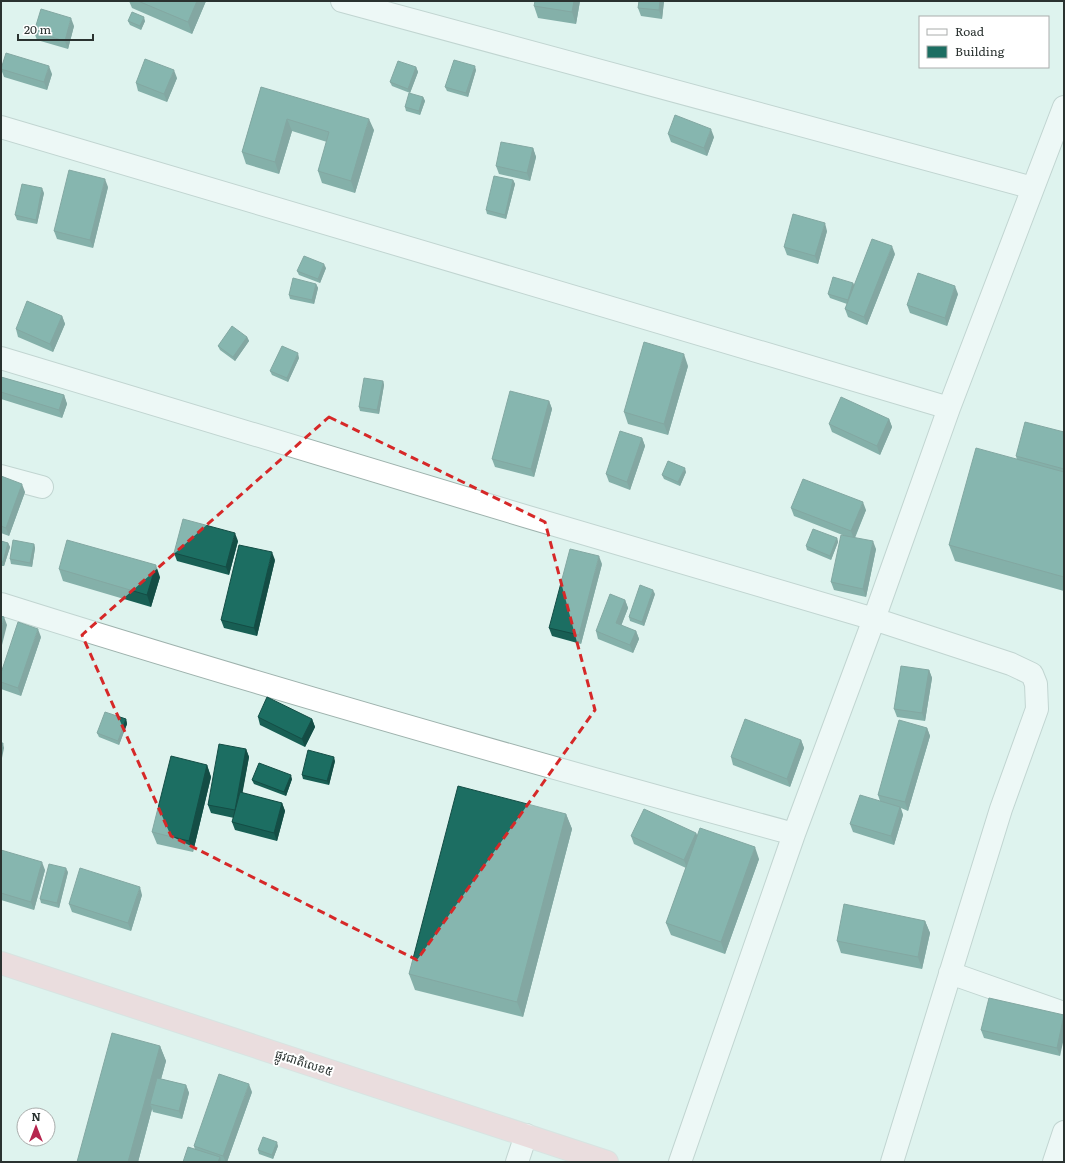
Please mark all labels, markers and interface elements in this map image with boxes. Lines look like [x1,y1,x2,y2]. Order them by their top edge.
scale bar [18,16,93,42]
legend [919,16,1049,68]
text: 20 m [24,20,51,38]
text: Road [955,22,985,40]
text: Building [955,42,1005,60]
street label: ផ្លូវជាតិលេខ៥ [272,1044,336,1082]
north arrow [16,1107,56,1147]
text: N [31,1108,41,1124]

